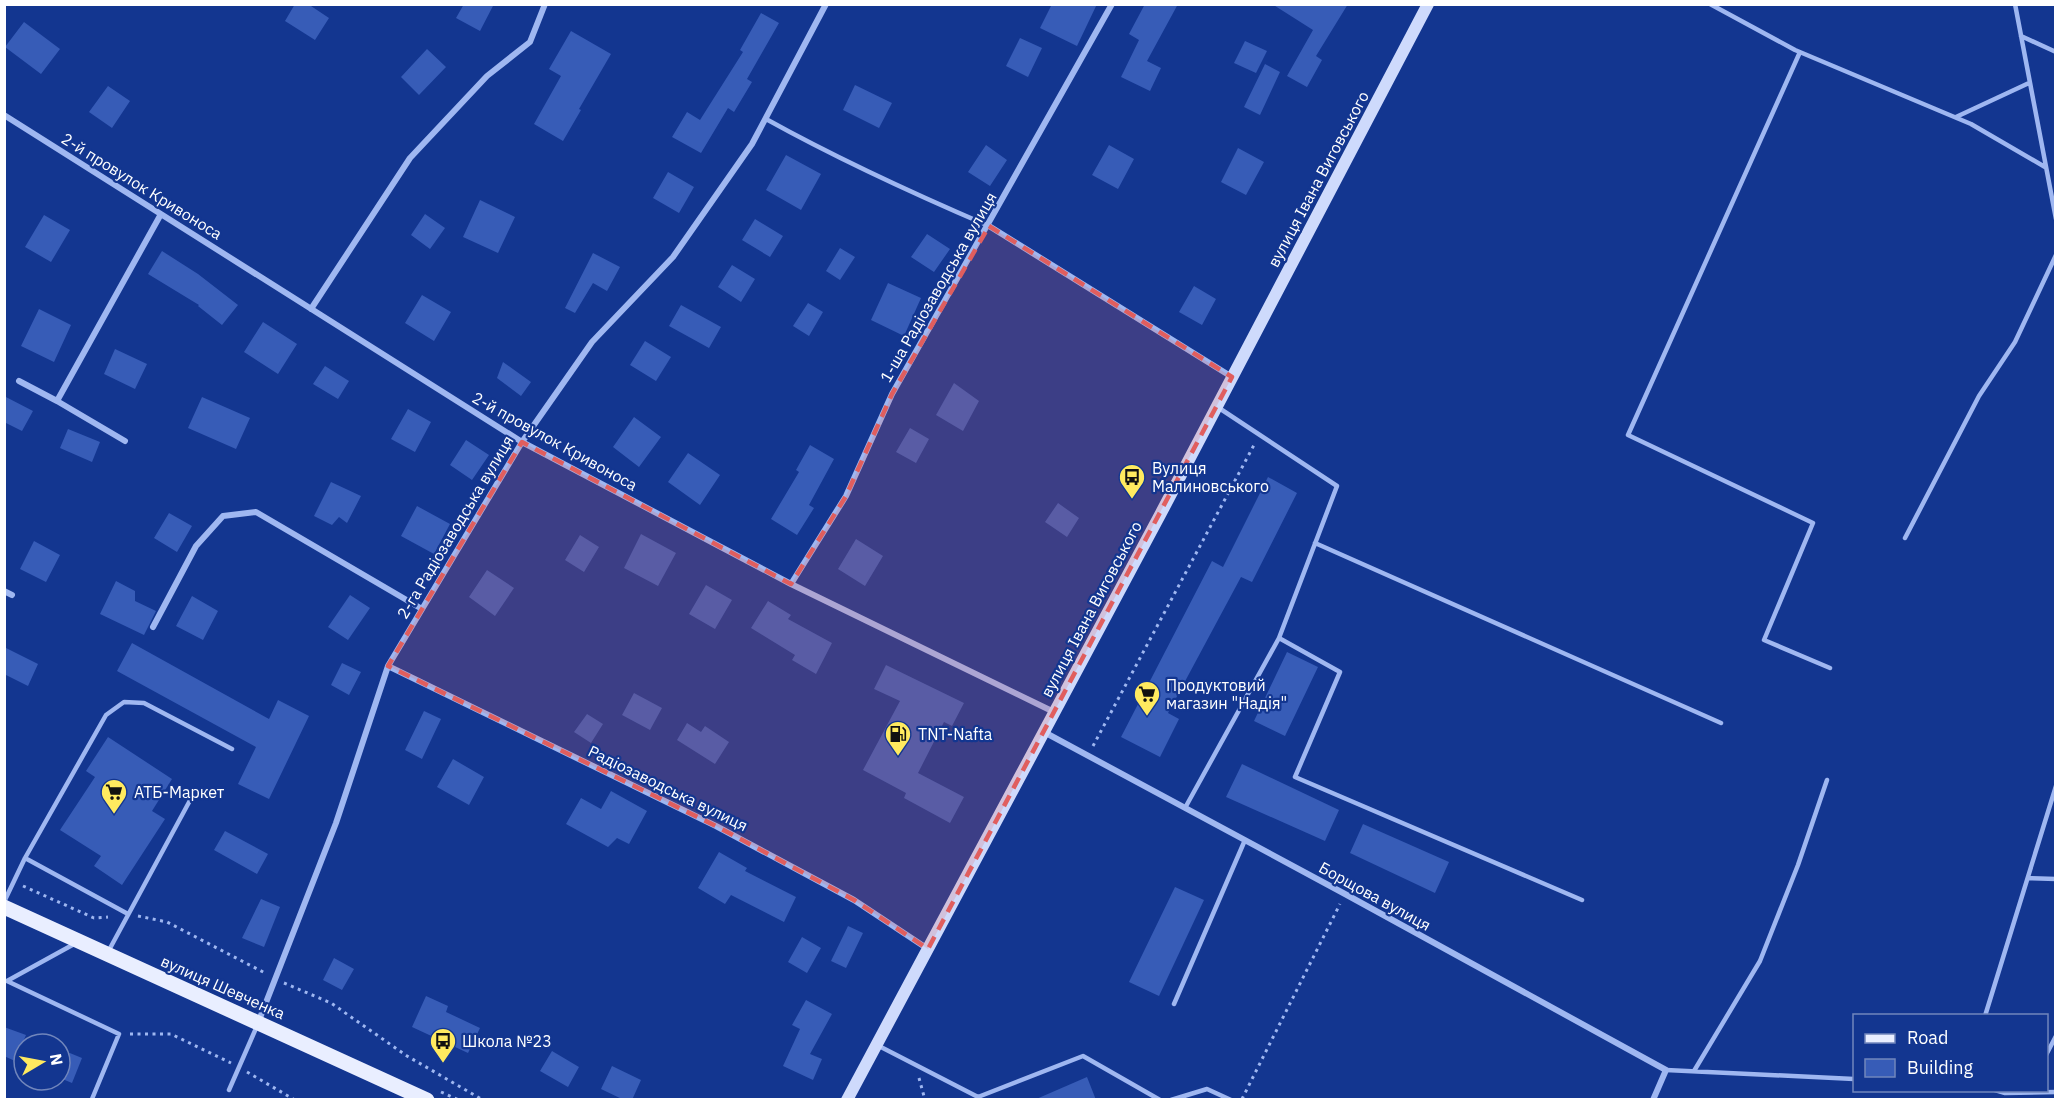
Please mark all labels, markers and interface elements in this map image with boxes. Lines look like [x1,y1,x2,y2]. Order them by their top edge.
street label: вулиця Івана Виговського [1263,88,1373,270]
street label: 2-й провулок Кривоноса [58,128,226,244]
street label: 1-ша Радіозаводська вулиця [875,188,1001,386]
street label: 2-й провулок Кривоноса [469,387,642,495]
street label: 2-га Радіозаводська вулиця [392,432,518,622]
place label: Вулиця Малиновського [1152,458,1269,496]
bus stop icon: Вулиця Малиновського [1117,462,1147,500]
street label: вулиця Івана Виговського [1036,518,1146,700]
place label: Продуктовий магазин "Надія" [1166,675,1287,713]
supermarket icon: Продуктовий магазин "Надія" [1132,679,1162,717]
fuel station icon: TNT-Nafta [883,719,913,757]
place label: TNT-Nafta [918,724,993,744]
street label: Радіозаводська вулиця [585,741,751,835]
supermarket icon: АТБ-Маркет [99,777,129,815]
place label: АТБ-Маркет [134,782,225,802]
street label: Борщова вулиця [1316,857,1434,935]
street label: вулиця Шевченка [158,951,289,1024]
legend [1853,1014,2048,1092]
bus stop icon: Школа №23 [428,1026,458,1064]
text: Road [1907,1026,1948,1049]
place label: Школа №23 [462,1031,552,1051]
north arrow [12,1032,72,1092]
text: N [46,1052,68,1067]
text: Building [1907,1056,1974,1079]

